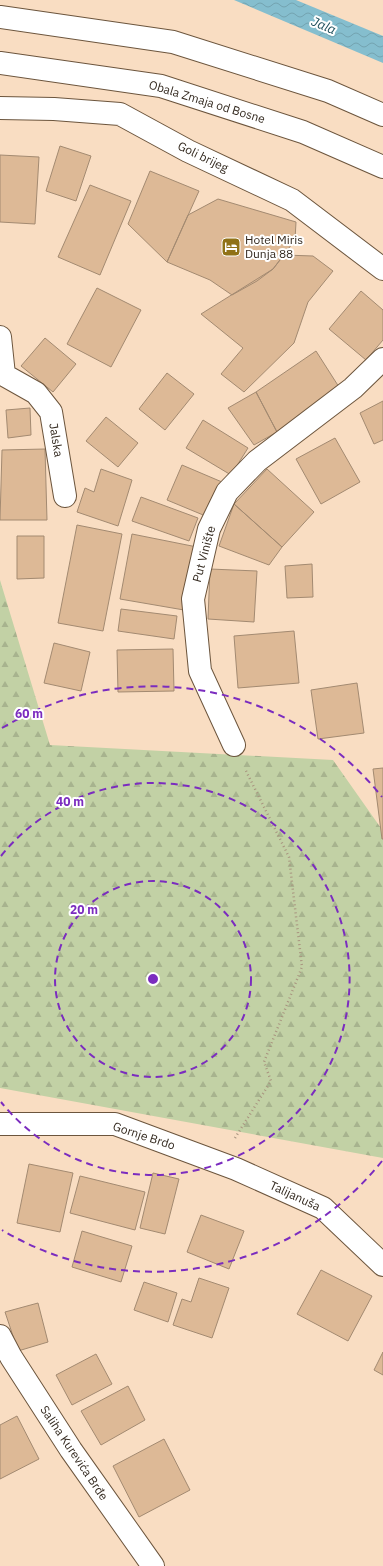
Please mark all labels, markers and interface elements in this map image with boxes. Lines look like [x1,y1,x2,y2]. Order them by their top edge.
water label: Jala [309,13,339,38]
street label: Obala Zmaja od Bosne [147,77,267,126]
street label: Goli brijeg [175,138,232,176]
place label: Hotel Miris Dunja 88 [245,232,303,261]
hotel icon: Hotel Miris Dunja 88 [220,236,242,258]
street label: Jalska [46,422,67,459]
street label: Put Vinište [189,524,218,584]
text: 60 m [15,706,43,721]
text: 40 m [56,794,84,809]
text: 20 m [70,902,98,917]
centre of rings [146,972,160,986]
street label: Gornje Brdo [111,1118,177,1153]
street label: Talijanuša [268,1177,323,1214]
street label: Saliha Kurevića Brđe [37,1403,112,1503]

